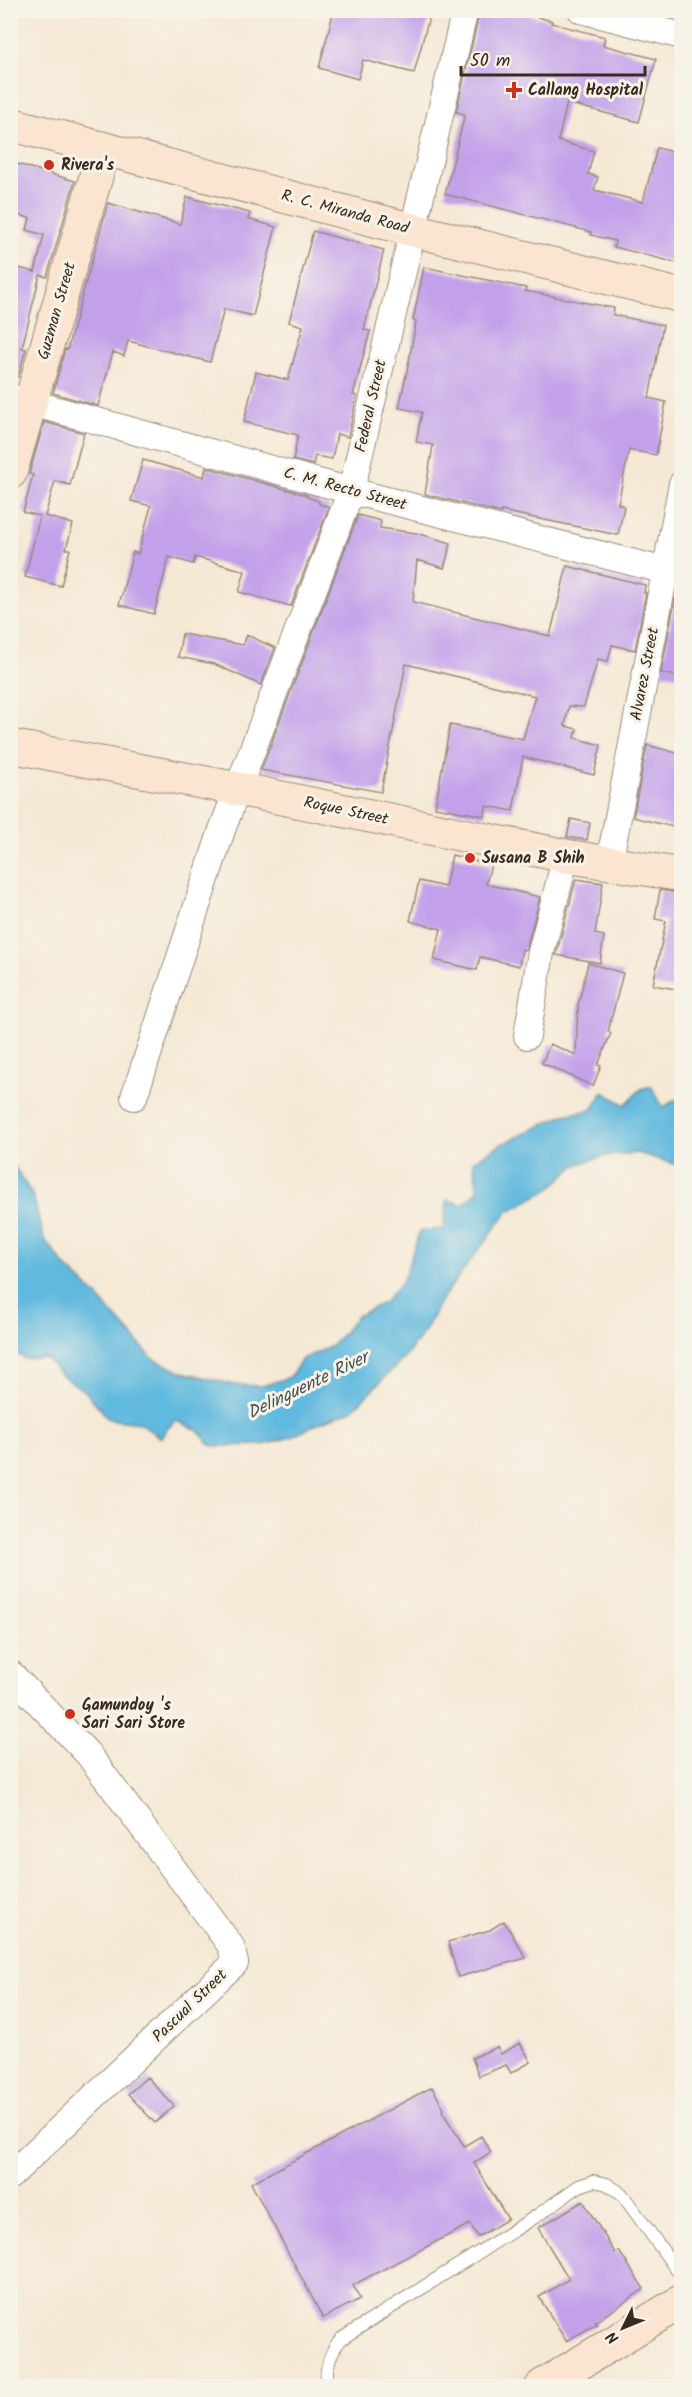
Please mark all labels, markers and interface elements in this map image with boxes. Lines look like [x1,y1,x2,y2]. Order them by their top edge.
scale bar [461,39,646,77]
text: 50 m [470,47,510,76]
place label: Callang Hospital [528,78,644,103]
marker: Callang Hospital [505,81,523,99]
place label: Rivera's [61,153,115,178]
marker: Rivera's [42,158,56,172]
street label: R. C. Miranda Road [278,183,413,241]
street label: Guzman Street [31,259,83,363]
street label: Federal Street [348,356,394,455]
street label: C. M. Recto Street [281,461,410,518]
street label: Alvarez Street [624,624,666,723]
street label: Roque Street [301,790,391,832]
place label: Susana B Shih [482,846,585,871]
marker: Susana B Shih [463,851,477,865]
water label: Delinguente River [242,1342,377,1428]
place label: Gamundoy 's Sari Sari Store [82,1693,185,1736]
marker: Gamundoy 's Sari Sari Store [63,1707,77,1721]
street label: Pascual Street [147,1963,234,2048]
north arrow [593,2298,653,2358]
text: N [601,2325,626,2349]

